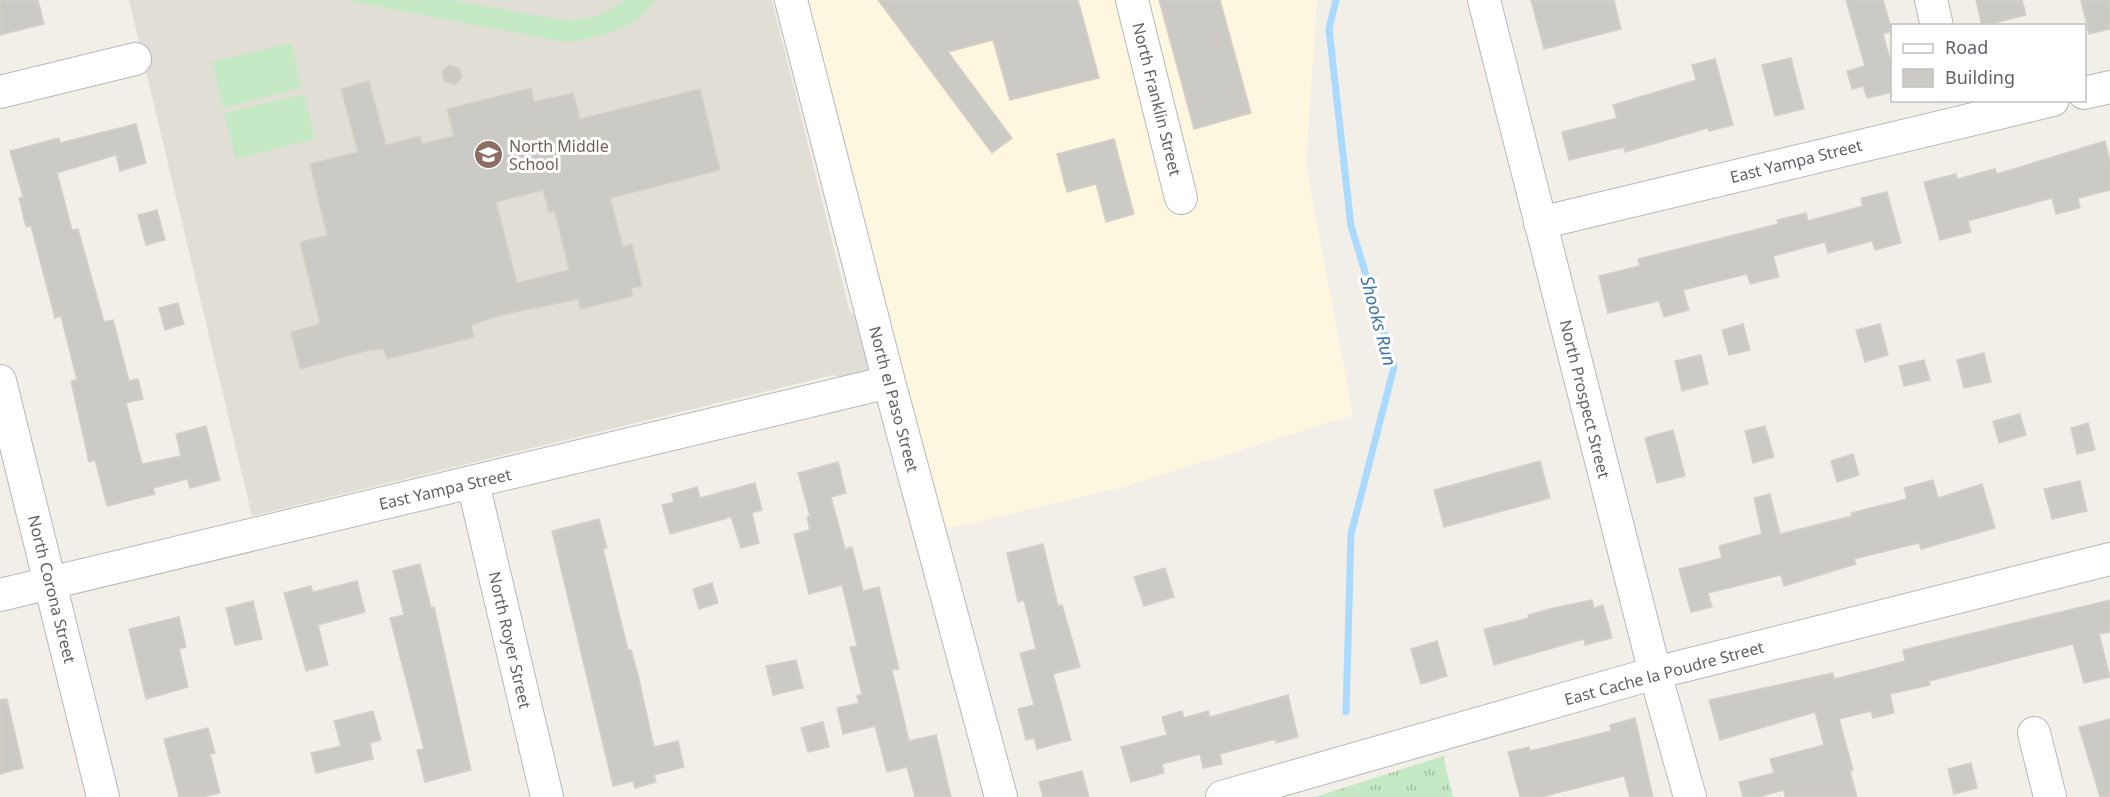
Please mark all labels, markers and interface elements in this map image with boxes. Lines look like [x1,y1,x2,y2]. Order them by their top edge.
street label: North Franklin Street [1127,20,1187,178]
legend [1891,24,2086,102]
text: Road [1945,35,1988,59]
text: Building [1945,65,2015,89]
street label: East Yampa Street [1728,134,1865,188]
place label: North Middle School [509,135,609,175]
school or university icon: North Middle School [472,139,504,171]
water label: Shooks Run [1355,273,1403,368]
street label: North Prospect Street [1555,317,1615,481]
street label: North el Paso Street [864,324,924,475]
street label: East Yampa Street [377,463,514,515]
street label: North Corona Street [23,513,81,665]
street label: North Royer Street [484,569,537,711]
street label: East Cache la Poudre Street [1562,636,1766,710]

